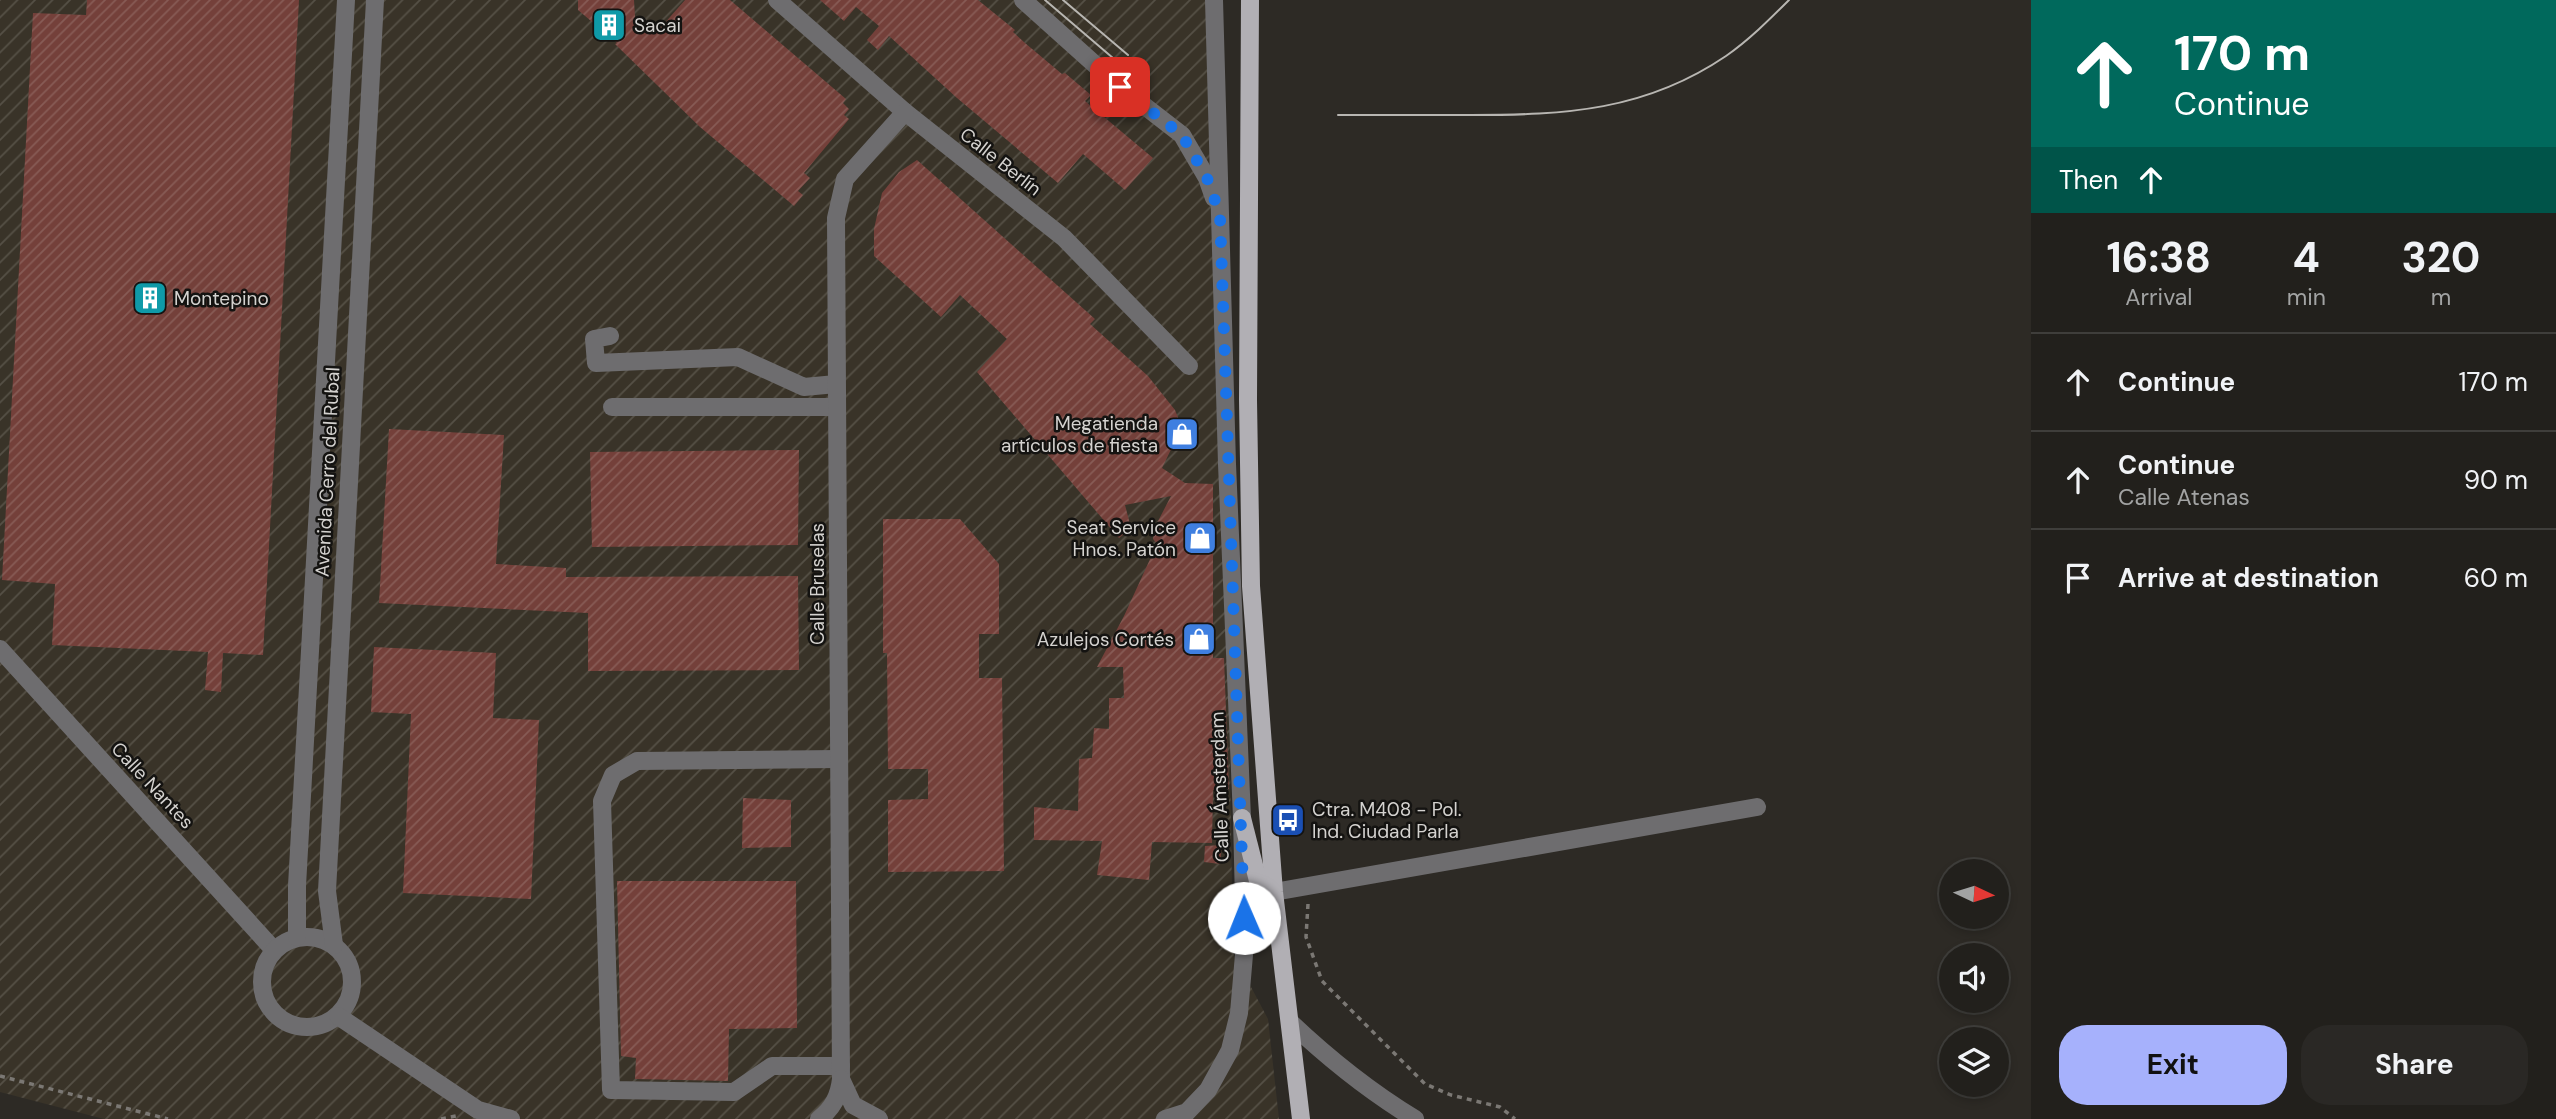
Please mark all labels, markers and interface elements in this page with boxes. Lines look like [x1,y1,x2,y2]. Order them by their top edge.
building icon: Sacai [590,6,628,44]
place label: Sacai [634,13,681,38]
text: 170 m [2174,21,2310,85]
icon: ahead [2059,28,2150,119]
pin [1090,57,1150,117]
icon: arrive [1101,68,1139,106]
text: Continue [2174,83,2309,125]
street label: Calle Berlín [955,122,1047,201]
icon: ahead [2132,161,2170,199]
text: Then [2059,163,2118,197]
text: 16:38 [2107,230,2211,285]
text: 4 [2293,230,2320,285]
text: 320 [2401,230,2480,285]
building icon: Montepino [131,279,169,317]
text: Arrival [2125,282,2192,312]
text: min [2287,282,2326,312]
text: m [2431,282,2451,312]
place label: Montepino [174,286,269,311]
icon: ahead [2059,363,2097,401]
text: Continue [2118,365,2235,399]
text: 170 m [2459,365,2528,399]
street label: Avenida Cerro del Rubal [310,367,345,577]
place label: Megatienda artículos de fiesta [1001,411,1158,458]
shop icon: Megatienda artículos de fiesta [1163,415,1201,453]
text: Continue [2118,448,2235,482]
icon: ahead [2059,461,2097,499]
text: 90 m [2464,463,2528,497]
text: Calle Atenas [2118,482,2250,512]
place label: Seat Service Hnos. Patón [1067,515,1176,562]
shop icon: Seat Service Hnos. Patón [1181,519,1219,557]
street label: Calle Bruselas [805,523,830,645]
icon: arrive [2059,559,2097,597]
text: Arrive at destination [2118,561,2379,595]
text: 60 m [2464,561,2528,595]
shop icon: Azulejos Cortés [1180,620,1218,658]
place label: Azulejos Cortés [1037,627,1174,652]
street label: Calle Ámsterdam [1204,711,1235,863]
street label: Calle Nantes [106,737,199,834]
place label: Ctra. M408 - Pol. Ind. Ciudad Parla [1312,797,1461,844]
bus stop icon: Ctra. M408 - Pol. Ind. Ciudad Parla [1269,801,1307,839]
north arrow [1939,859,2009,929]
map controls [1939,859,2009,1097]
position arrow [1207,881,1281,955]
button: sound [1939,943,2009,1013]
button: Exit [2059,1025,2287,1105]
button: Share [2301,1025,2528,1105]
button: layers [1939,1027,2009,1097]

